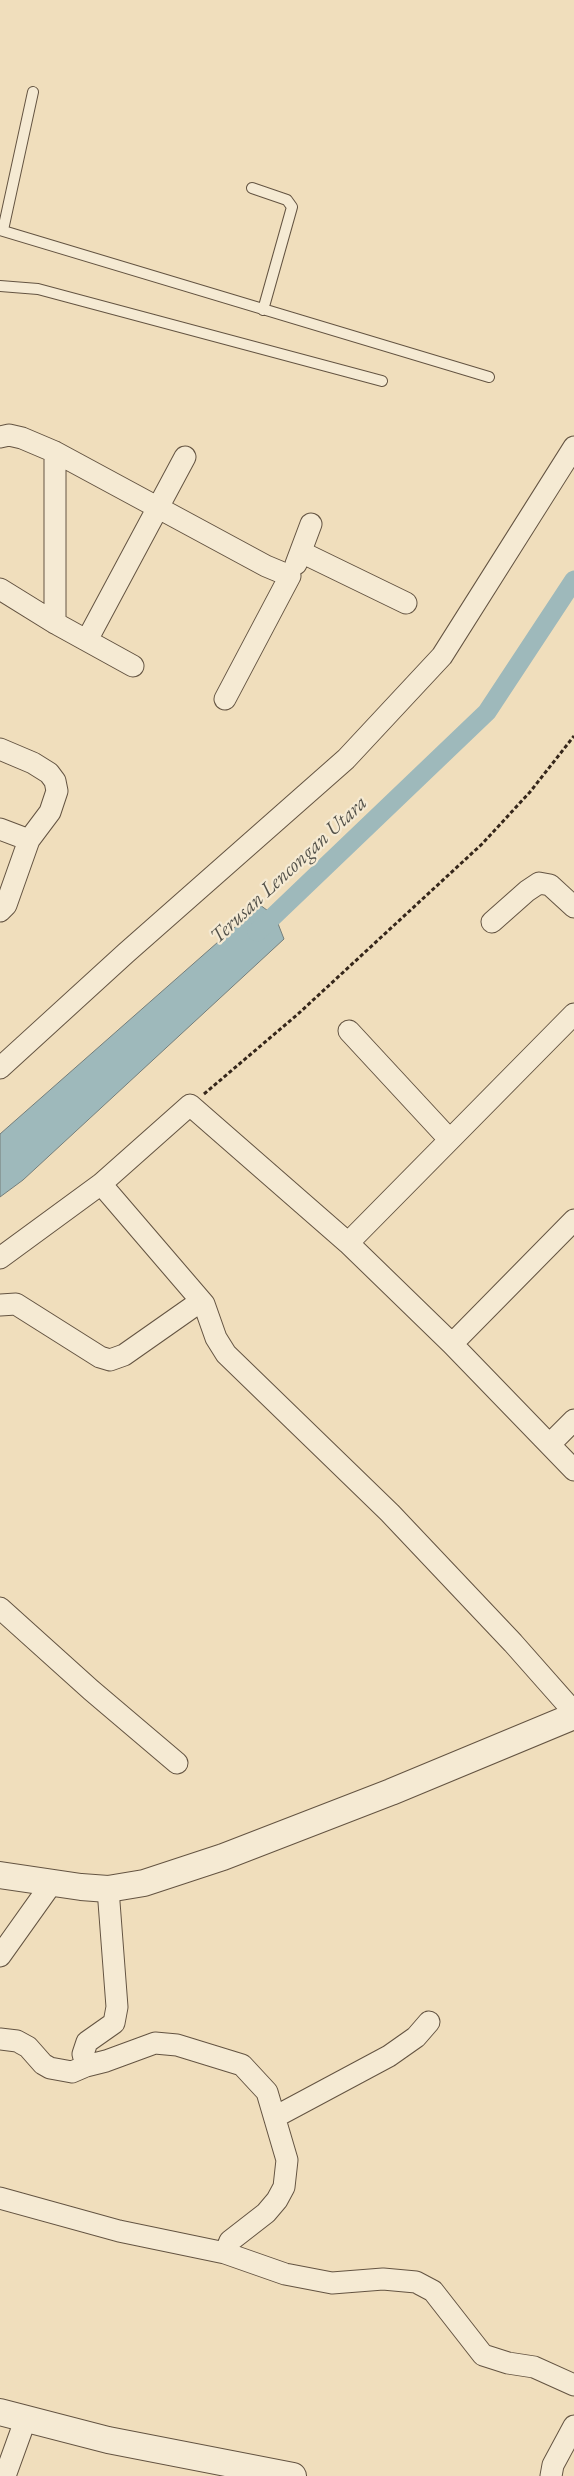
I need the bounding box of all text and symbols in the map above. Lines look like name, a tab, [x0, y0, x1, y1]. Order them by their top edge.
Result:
water label: Terusan Lencongan Utara	[205, 791, 373, 949]

